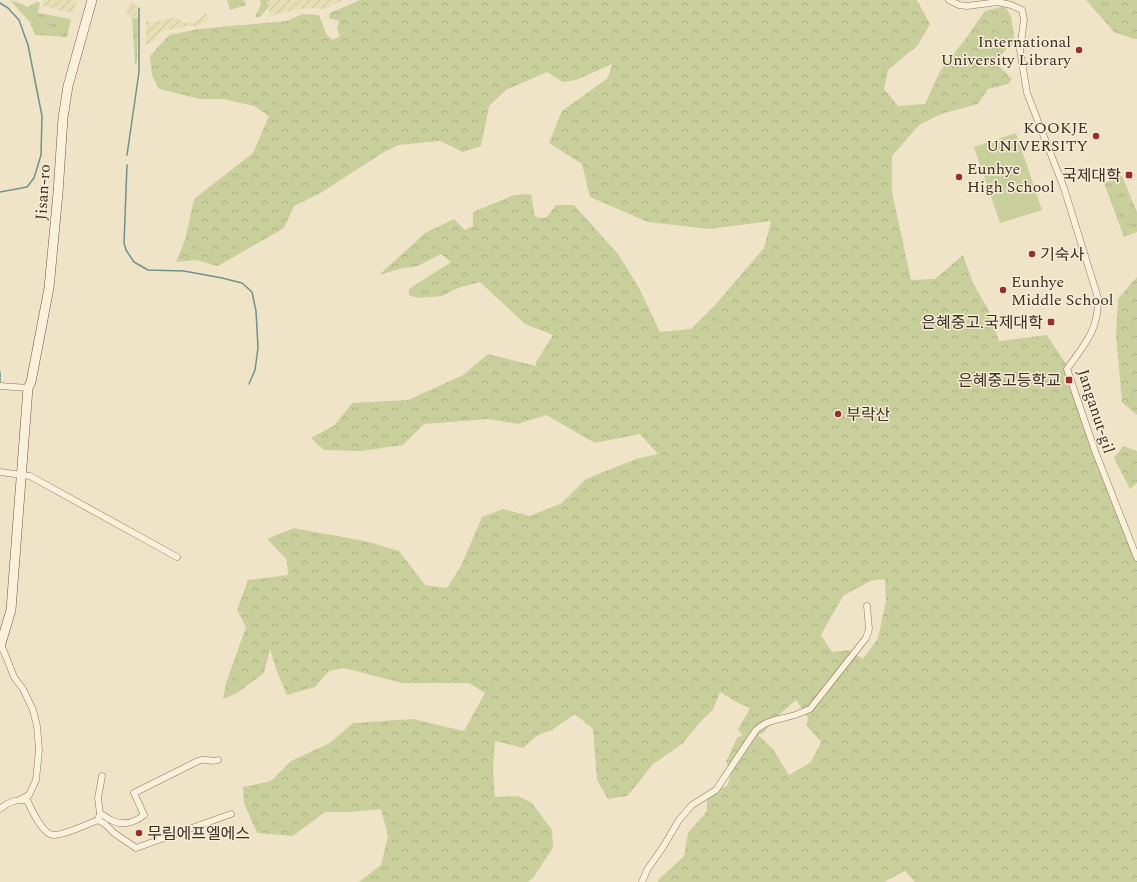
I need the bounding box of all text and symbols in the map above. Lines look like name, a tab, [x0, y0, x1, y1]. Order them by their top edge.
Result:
place label: International University Library	[941, 30, 1072, 72]
marker: International University Library	[1074, 45, 1084, 55]
place label: KOOKJE UNIVERSITY	[986, 116, 1088, 158]
marker: KOOKJE UNIVERSITY	[1091, 131, 1101, 141]
place label: Eunhye High School	[967, 157, 1055, 199]
street label: Jisan-ro	[29, 163, 57, 221]
place label: 국제대학	[1062, 164, 1121, 188]
marker: 국제대학	[1124, 170, 1134, 180]
marker: Eunhye High School	[954, 172, 964, 182]
place label: 기숙사	[1040, 243, 1084, 267]
marker: 기숙사	[1027, 249, 1037, 259]
place label: Eunhye Middle School	[1011, 270, 1114, 312]
marker: Eunhye Middle School	[998, 285, 1008, 295]
place label: 은혜중고.국제대학	[921, 311, 1043, 335]
marker: 은혜중고.국제대학	[1046, 317, 1056, 327]
street label: Janganut-gil	[1071, 366, 1121, 457]
place label: 은혜중고등학교	[958, 369, 1061, 393]
marker: 은혜중고등학교	[1064, 375, 1074, 385]
place label: 부락산	[846, 403, 890, 427]
marker: 부락산	[833, 409, 843, 419]
place label: 무림에프엘에스	[147, 822, 250, 846]
marker: 무림에프엘에스	[134, 828, 144, 838]

